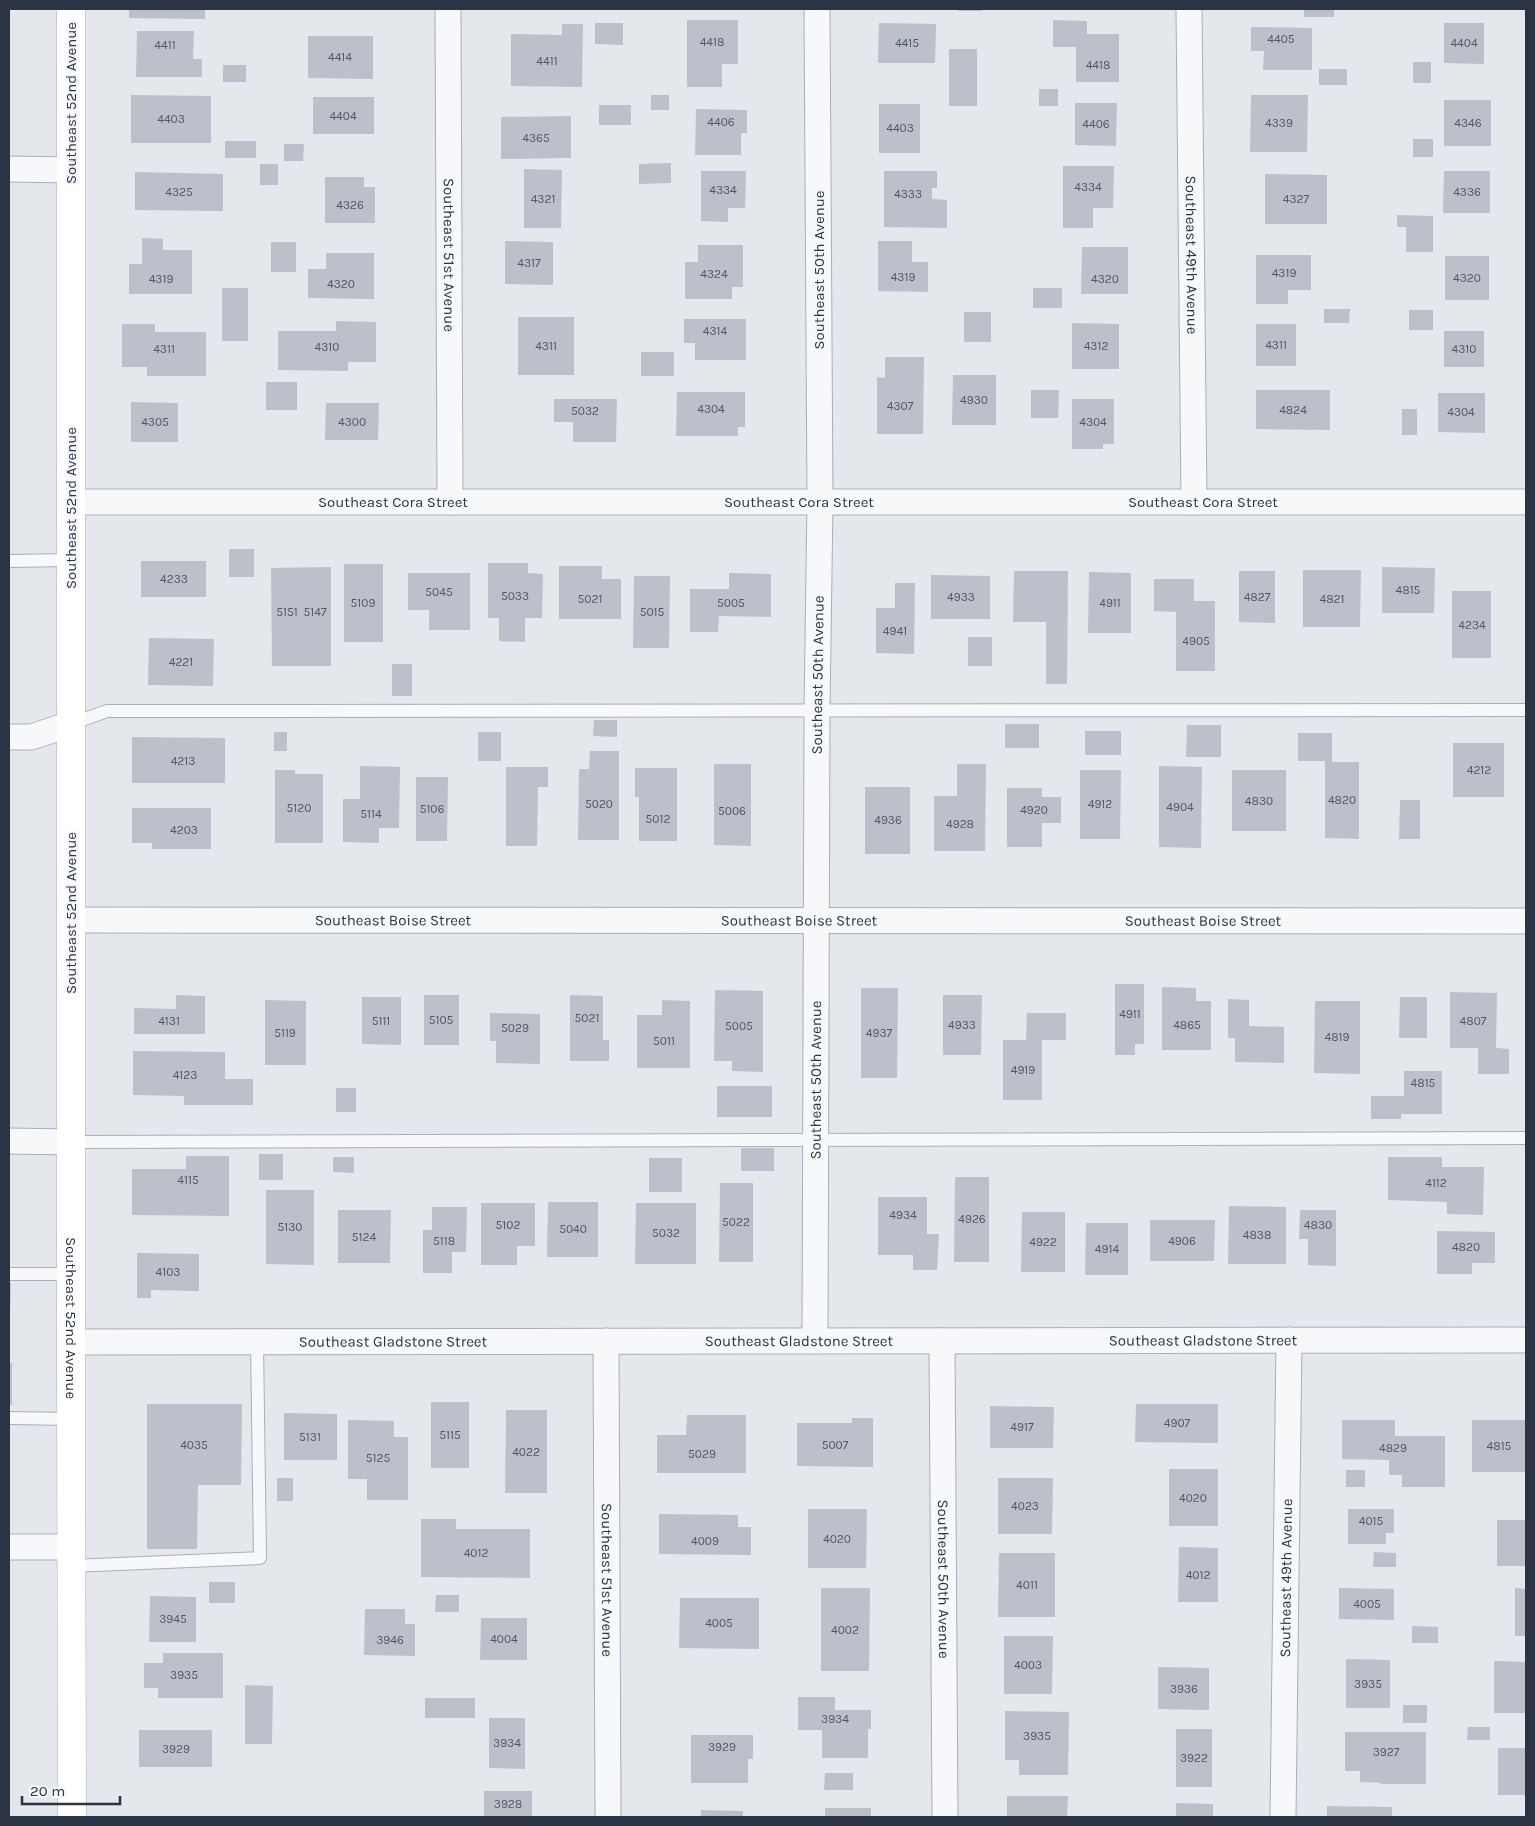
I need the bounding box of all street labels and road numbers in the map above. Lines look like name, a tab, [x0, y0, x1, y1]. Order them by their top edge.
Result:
street label: Southeast 52nd Avenue	[62, 22, 80, 184]
street label: Southeast 49th Avenue	[1182, 175, 1201, 335]
street label: Southeast 51st Avenue	[440, 178, 458, 332]
street label: Southeast 50th Avenue	[810, 190, 828, 350]
street label: Southeast 52nd Avenue	[62, 427, 80, 589]
street label: Southeast Cora Street	[318, 493, 468, 511]
street label: Southeast Cora Street	[724, 493, 874, 511]
street label: Southeast Cora Street	[1128, 493, 1278, 511]
street label: Southeast 50th Avenue	[808, 595, 828, 755]
street label: Southeast 52nd Avenue	[62, 832, 80, 994]
street label: Southeast Boise Street	[315, 911, 472, 929]
street label: Southeast Boise Street	[721, 911, 878, 930]
street label: Southeast Boise Street	[1125, 912, 1282, 930]
street label: Southeast 50th Avenue	[807, 1000, 825, 1160]
street label: Southeast 52nd Avenue	[62, 1237, 80, 1399]
street label: Southeast Gladstone Street	[1109, 1331, 1298, 1350]
street label: Southeast Gladstone Street	[299, 1332, 488, 1351]
street label: Southeast Gladstone Street	[705, 1332, 894, 1350]
street label: Southeast 49th Avenue	[1276, 1498, 1296, 1658]
street label: Southeast 50th Avenue	[934, 1499, 953, 1659]
street label: Southeast 51st Avenue	[598, 1503, 616, 1657]

